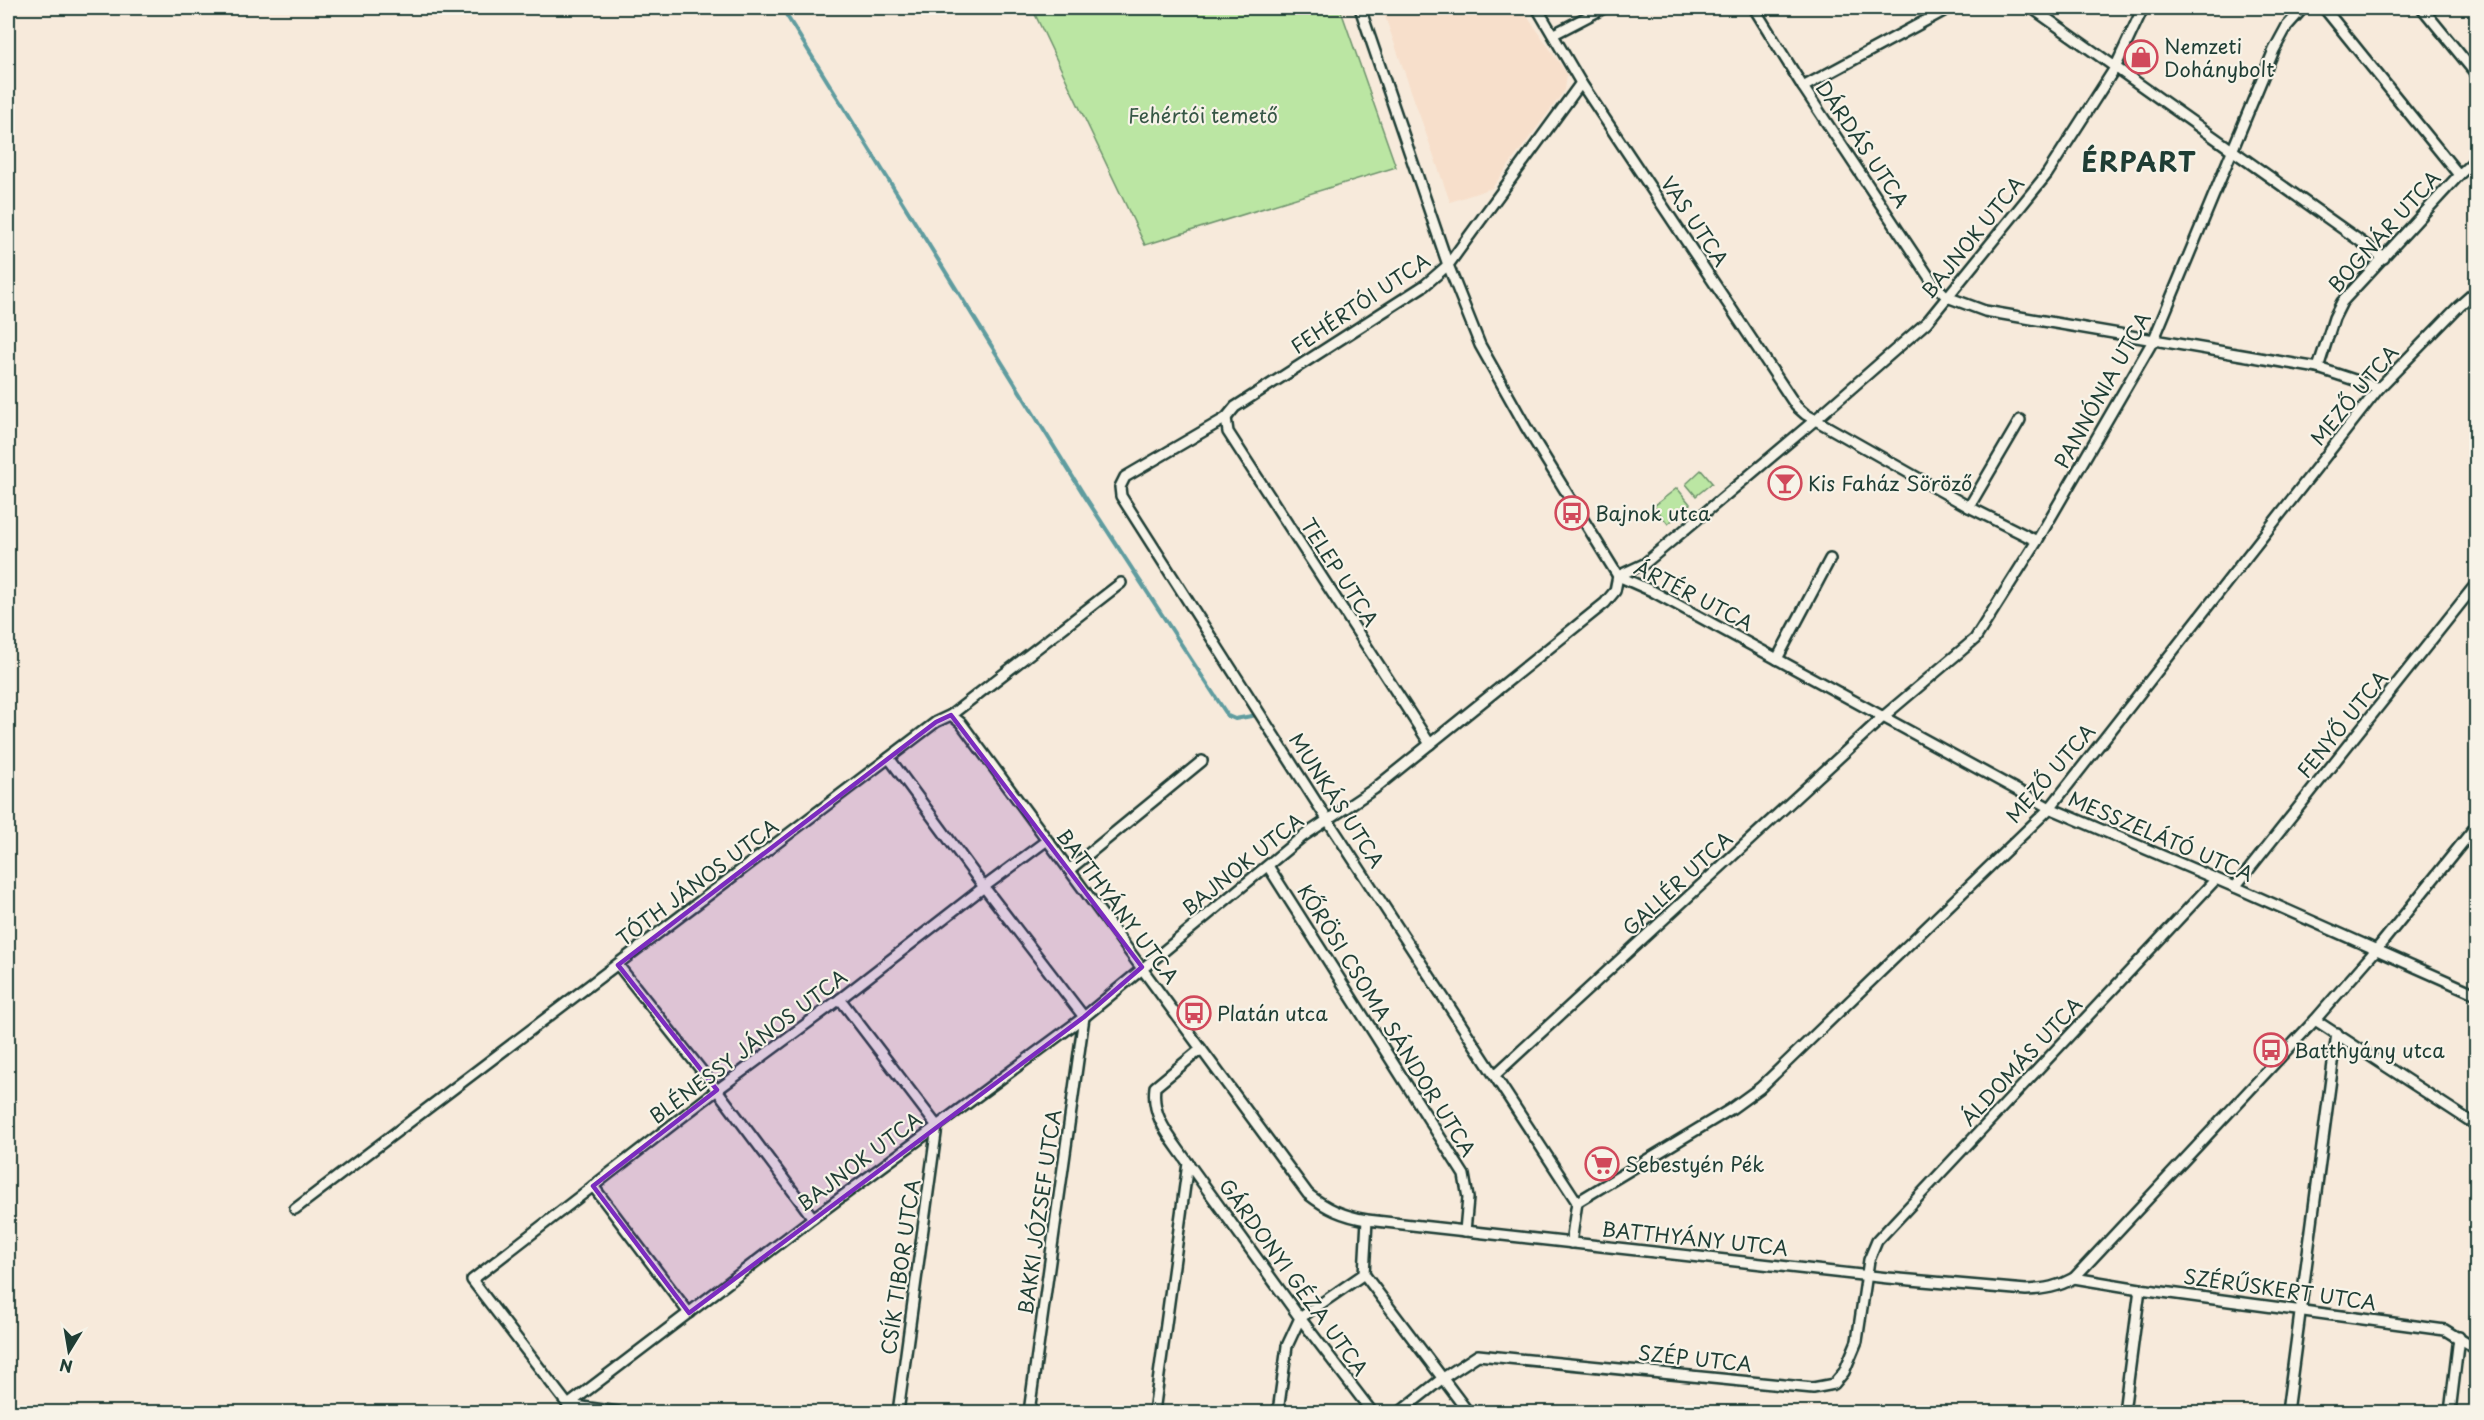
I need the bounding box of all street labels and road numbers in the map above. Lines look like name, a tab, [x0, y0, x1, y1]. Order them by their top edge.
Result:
street label: DÁRDÁS UTCA	[1809, 74, 1917, 214]
street label: BOGNÁR UTCA	[2321, 163, 2447, 299]
street label: BAJNOK UTCA	[1913, 169, 2031, 305]
street label: VAS UTCA	[1654, 170, 1736, 272]
street label: FEHÉRTÓI UTCA	[1284, 245, 1436, 361]
street label: PANNÓNIA UTCA	[2046, 306, 2158, 474]
street label: MEZŐ UTCA	[2303, 338, 2405, 452]
street label: TELEP UTCA	[1294, 512, 1386, 632]
street label: ÁRTÉR UTCA	[1629, 552, 1759, 638]
street label: FENYŐ UTCA	[2289, 664, 2395, 784]
street label: MEZŐ UTCA	[1998, 717, 2102, 829]
street label: MUNKÁS UTCA	[1282, 727, 1392, 873]
street label: MESSZELÁTÓ UTCA	[2064, 783, 2258, 889]
street label: BAJNOK UTCA	[1174, 805, 1310, 923]
street label: TÓTH JÁNOS UTCA	[610, 811, 784, 953]
street label: BATTHYÁNY UTCA	[1050, 822, 1186, 990]
street label: GALLÉR UTCA	[1615, 824, 1739, 942]
street label: KŐRÖSI CSOMA SÁNDOR UTCA	[1290, 878, 1484, 1162]
street label: BLÉNESSY JÁNOS UTCA	[643, 962, 853, 1130]
street label: ÁLDOMÁS UTCA	[1953, 990, 2089, 1132]
street label: BAJNOK UTCA	[790, 1104, 928, 1218]
street label: BAKKI JÓZSEF UTCA	[1010, 1107, 1068, 1317]
street label: GÁRDONYI GÉZA UTCA	[1212, 1172, 1376, 1382]
street label: CSÍK TIBOR UTCA	[873, 1177, 927, 1357]
street label: BATTHYÁNY UTCA	[1600, 1213, 1790, 1263]
street label: SZÉRŰSKERT UTCA	[2182, 1261, 2378, 1317]
street label: SZÉP UTCA	[1637, 1337, 1753, 1379]

